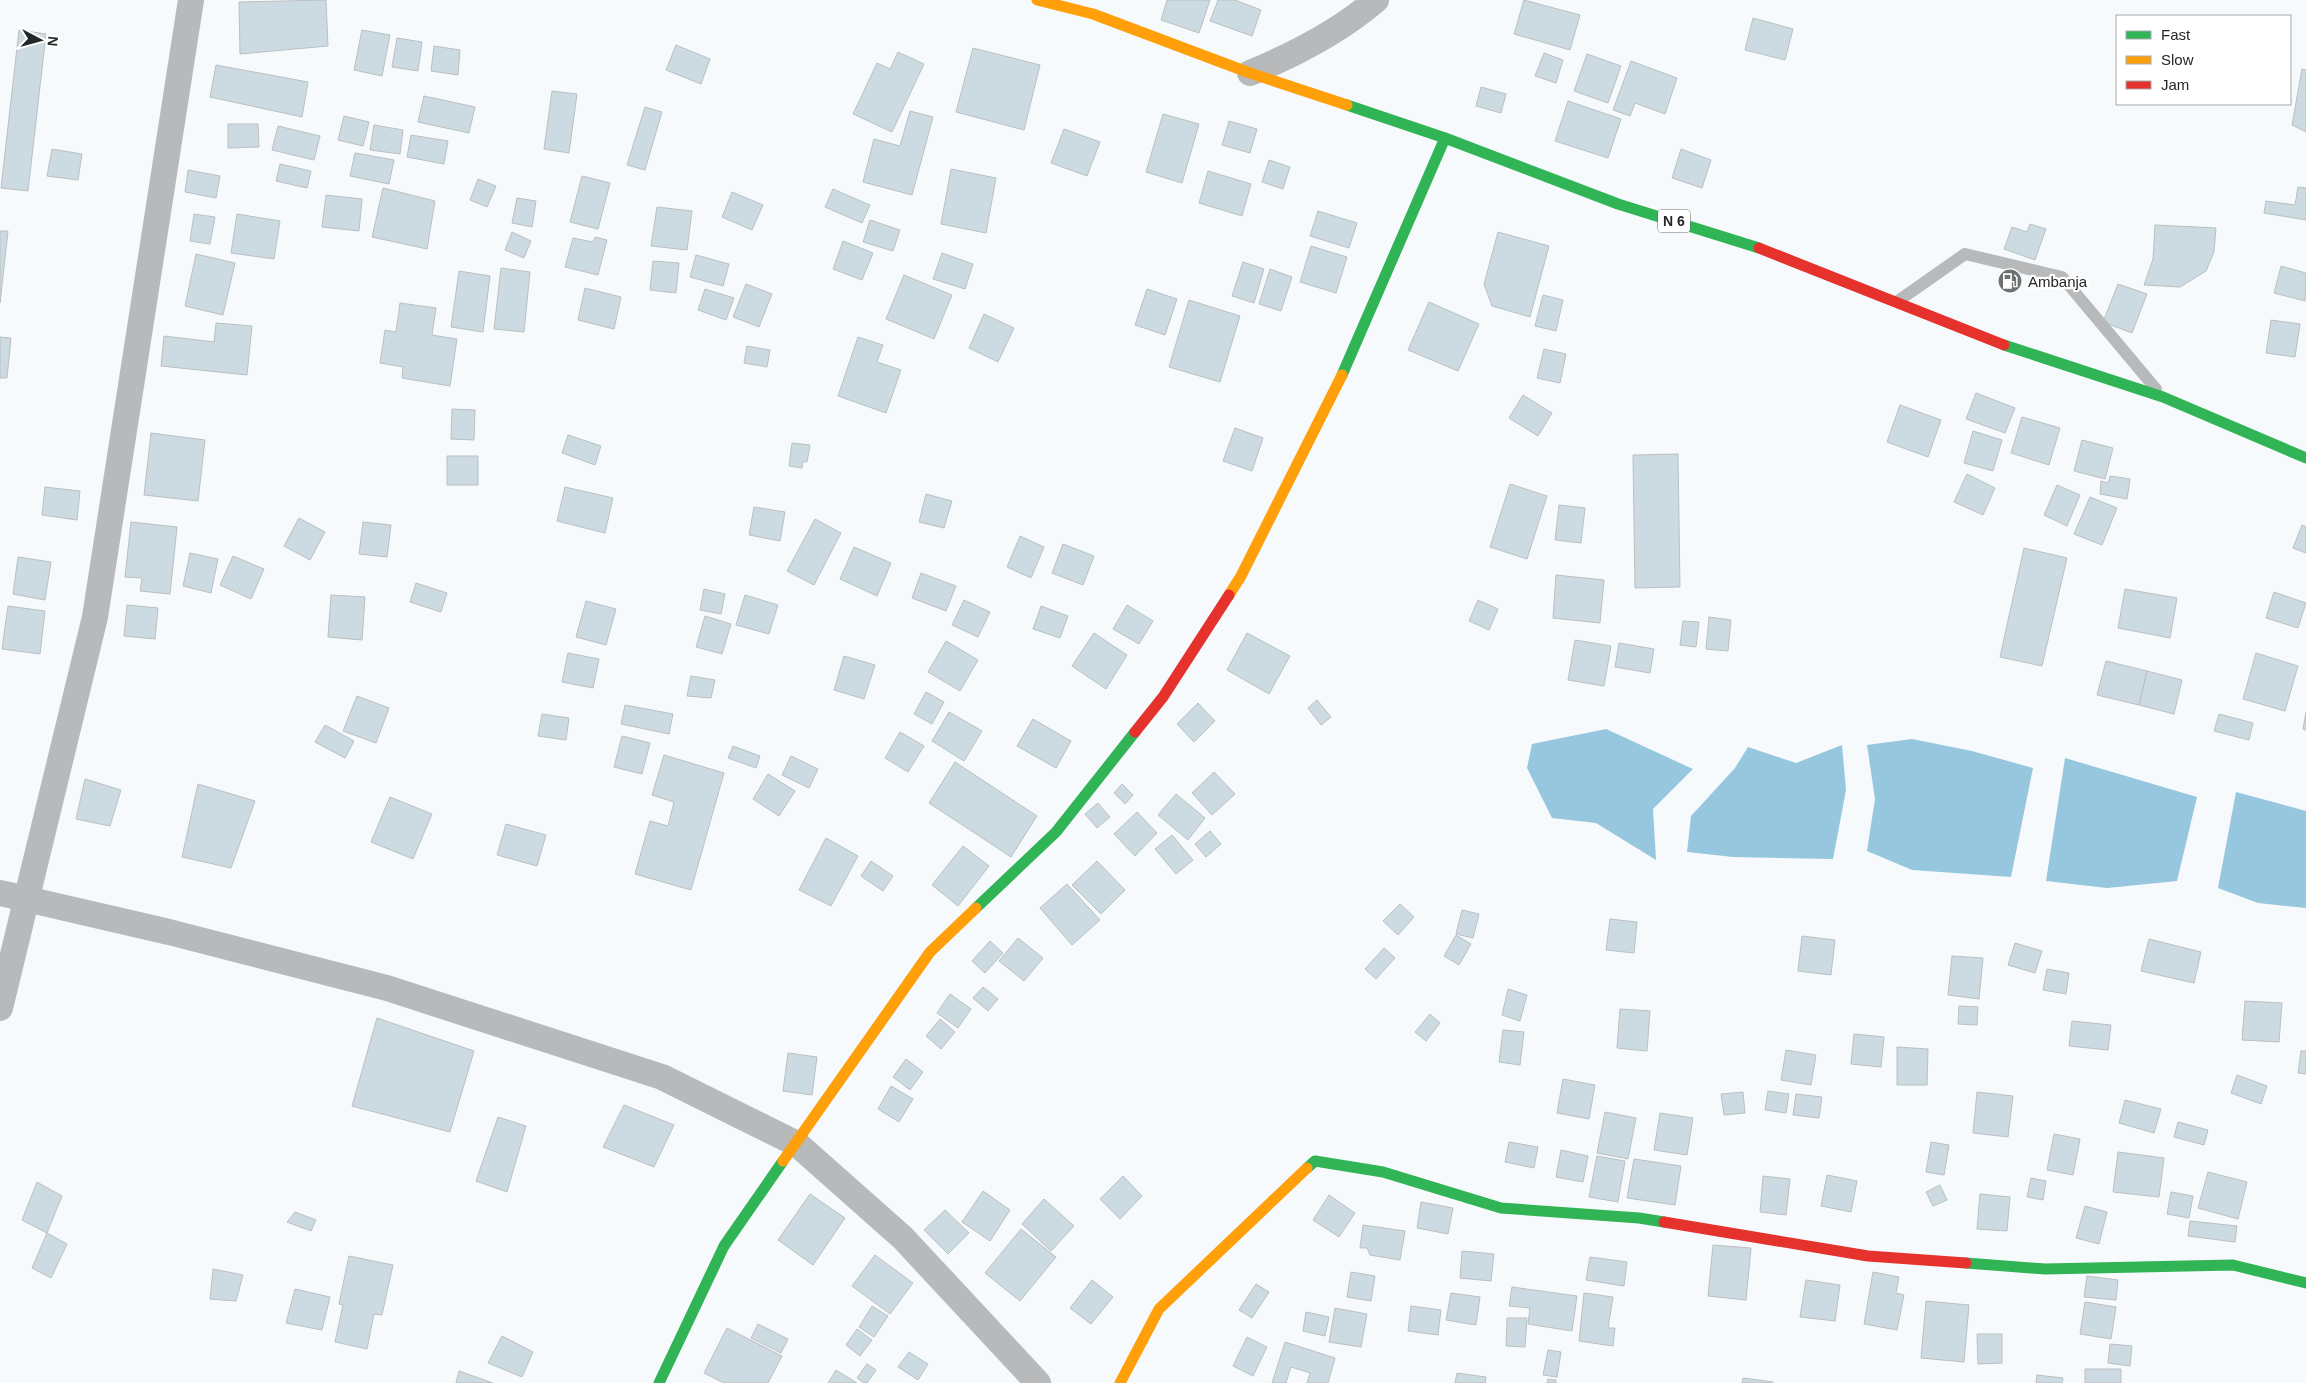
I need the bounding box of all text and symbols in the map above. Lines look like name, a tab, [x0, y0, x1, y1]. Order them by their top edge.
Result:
north arrow	[15, 15, 65, 65]
legend	[2116, 15, 2291, 105]
text: Fast	[2161, 26, 2191, 43]
text: N	[44, 35, 61, 47]
text: Slow	[2161, 51, 2194, 68]
text: Jam	[2161, 76, 2189, 93]
road number: N 6	[1658, 210, 1690, 232]
fuel station icon: Ambanja	[1997, 268, 2023, 294]
place label: Ambanja	[2028, 273, 2088, 290]

